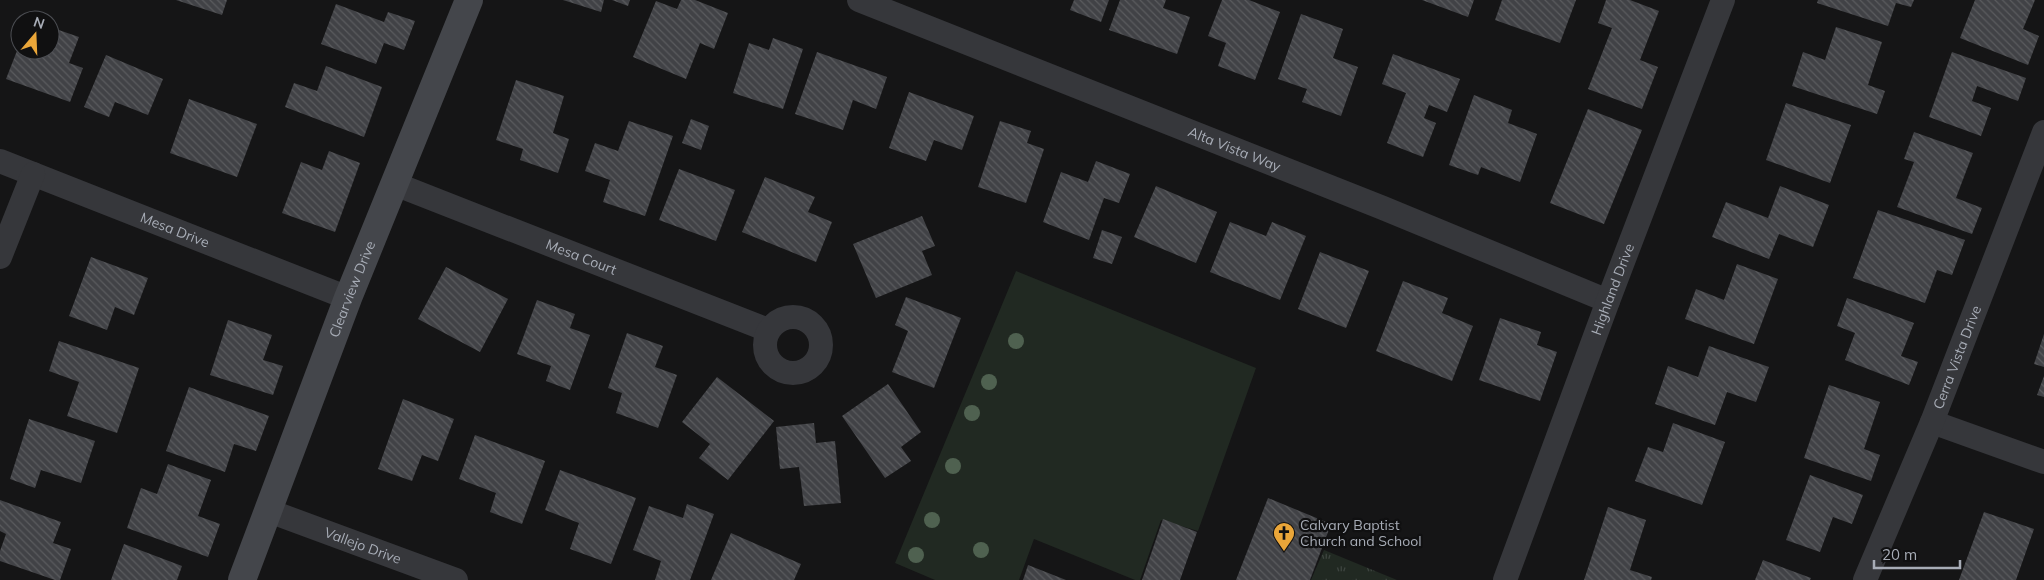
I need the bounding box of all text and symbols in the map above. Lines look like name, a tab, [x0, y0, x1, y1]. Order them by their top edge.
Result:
north arrow	[10, 10, 60, 60]
text: N	[31, 12, 47, 33]
street label: Alta Vista Way	[1186, 123, 1284, 176]
street label: Mesa Drive	[138, 208, 212, 252]
street label: Mesa Court	[543, 235, 619, 279]
street label: Clearview Drive	[325, 238, 379, 340]
street label: Highland Drive	[1587, 241, 1638, 338]
street label: Cerra Vista Drive	[1929, 303, 1985, 412]
place label: Calvary Baptist Church and School	[1300, 516, 1421, 550]
church icon: Calvary Baptist Church and School	[1272, 521, 1296, 552]
street label: Vallejo Drive	[322, 523, 404, 568]
scale bar	[1874, 538, 1960, 570]
text: 20 m	[1882, 545, 1917, 564]

